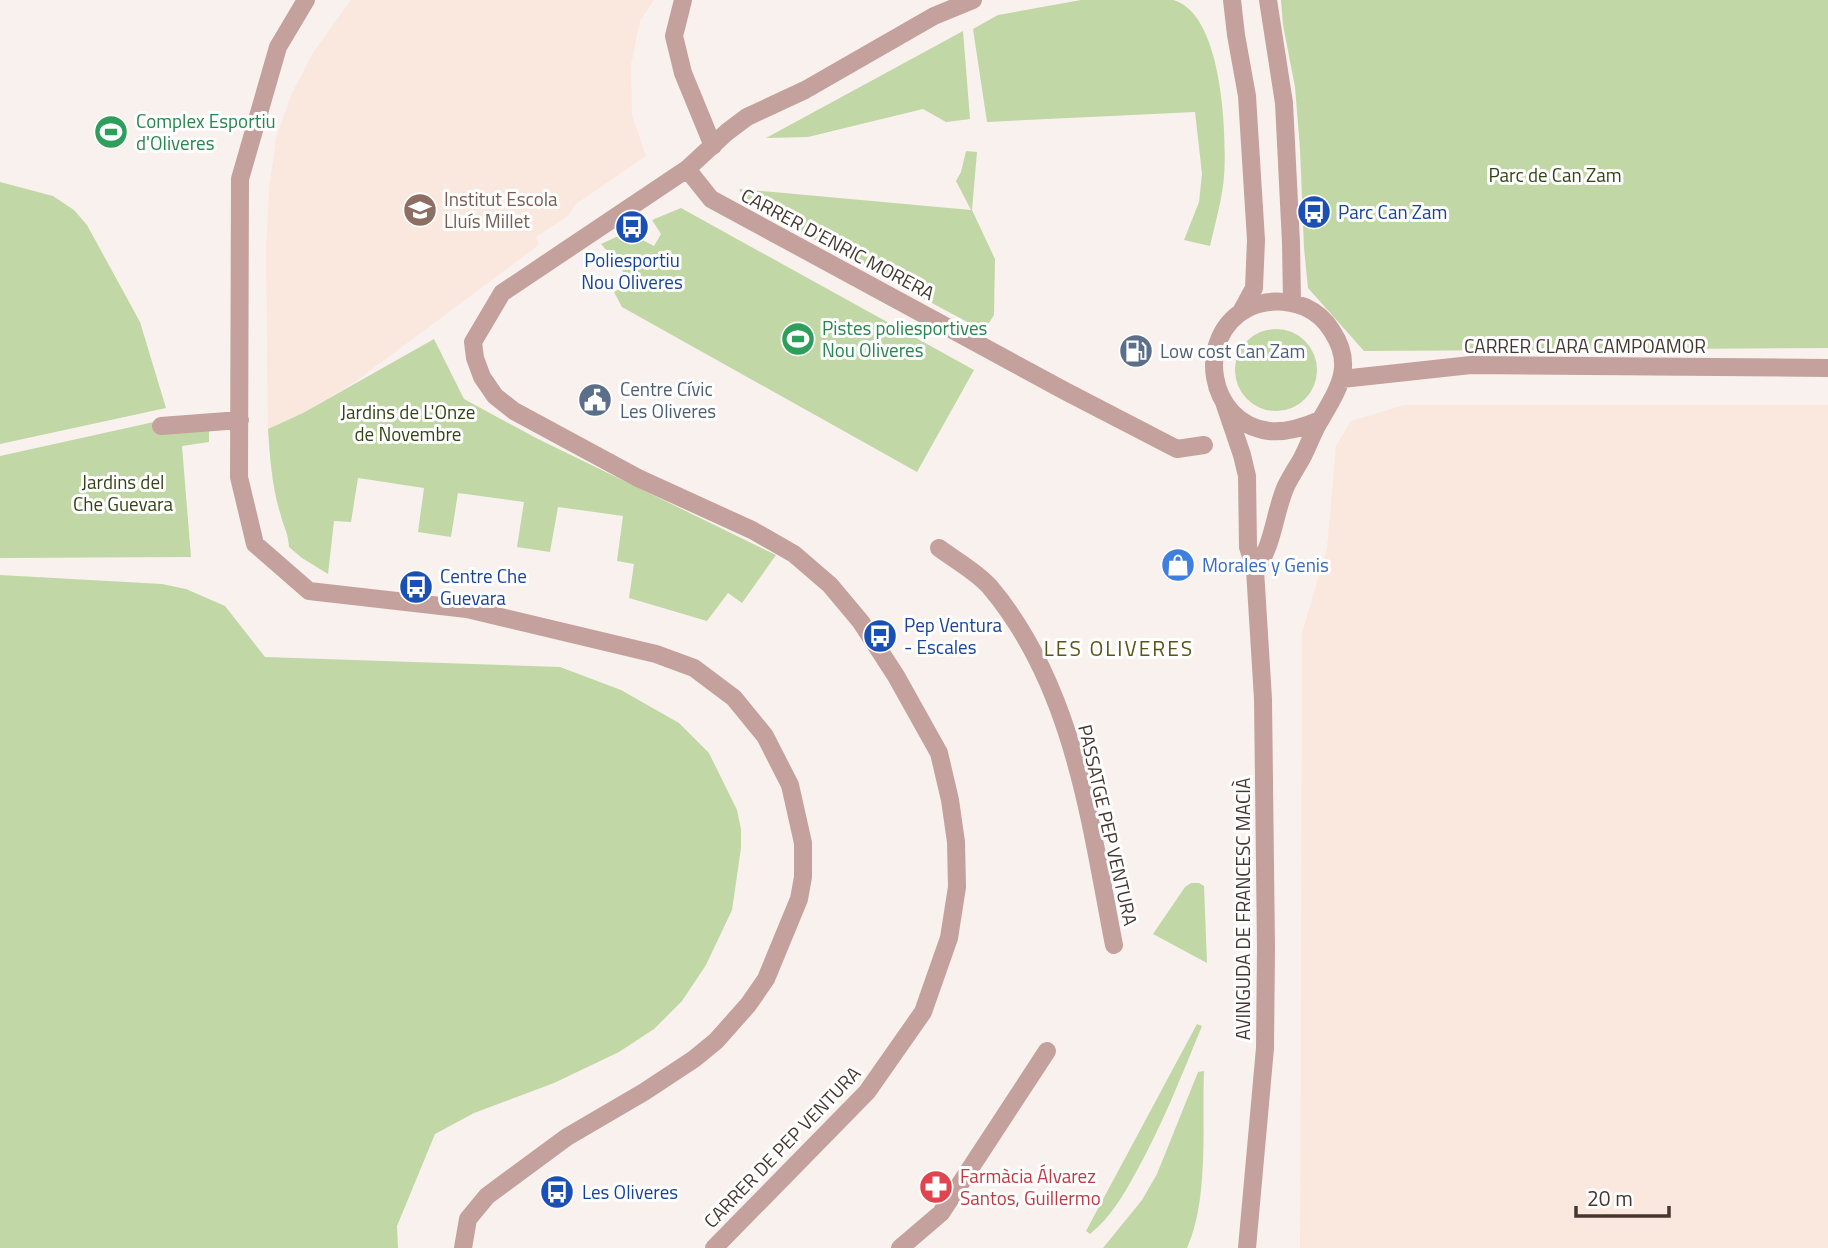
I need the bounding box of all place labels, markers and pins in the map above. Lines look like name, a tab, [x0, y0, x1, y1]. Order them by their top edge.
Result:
place label: Complex Esportiu d'Oliveres	[136, 106, 276, 157]
sports icon: Complex Esportiu d'Oliveres	[92, 113, 130, 151]
place label: Institut Escola Lluís Millet	[444, 184, 558, 235]
school or university icon: Institut Escola Lluís Millet	[401, 191, 439, 229]
bus stop icon: Parc Can Zam	[1295, 193, 1333, 231]
place label: Parc Can Zam	[1338, 197, 1447, 226]
bus stop icon: Poliesportiu Nou Oliveres	[613, 208, 651, 246]
place label: Poliesportiu Nou Oliveres	[581, 245, 683, 296]
place label: Pistes poliesportives Nou Oliveres	[822, 313, 988, 364]
sports icon: Pistes poliesportives Nou Oliveres	[779, 320, 817, 358]
fuel station icon: Low cost Can Zam	[1117, 332, 1155, 370]
place label: Low cost Can Zam	[1160, 336, 1305, 365]
place label: Centre Cívic Les Oliveres	[620, 374, 716, 425]
public building icon: Centre Cívic Les Oliveres	[576, 381, 614, 419]
shop icon: Morales y Genis	[1159, 546, 1197, 584]
place label: Morales y Genis	[1202, 550, 1329, 579]
place label: Centre Che Guevara	[440, 561, 527, 612]
bus stop icon: Centre Che Guevara	[397, 568, 435, 606]
place label: Pep Ventura - Escales	[904, 610, 1003, 661]
bus stop icon: Pep Ventura - Escales	[861, 617, 899, 655]
place label: Farmàcia Álvarez Santos, Guillermo	[960, 1161, 1101, 1212]
pharmacy icon: Farmàcia Álvarez Santos, Guillermo	[917, 1168, 955, 1206]
bus stop icon: Les Oliveres	[538, 1173, 576, 1211]
place label: Les Oliveres	[582, 1177, 678, 1206]

